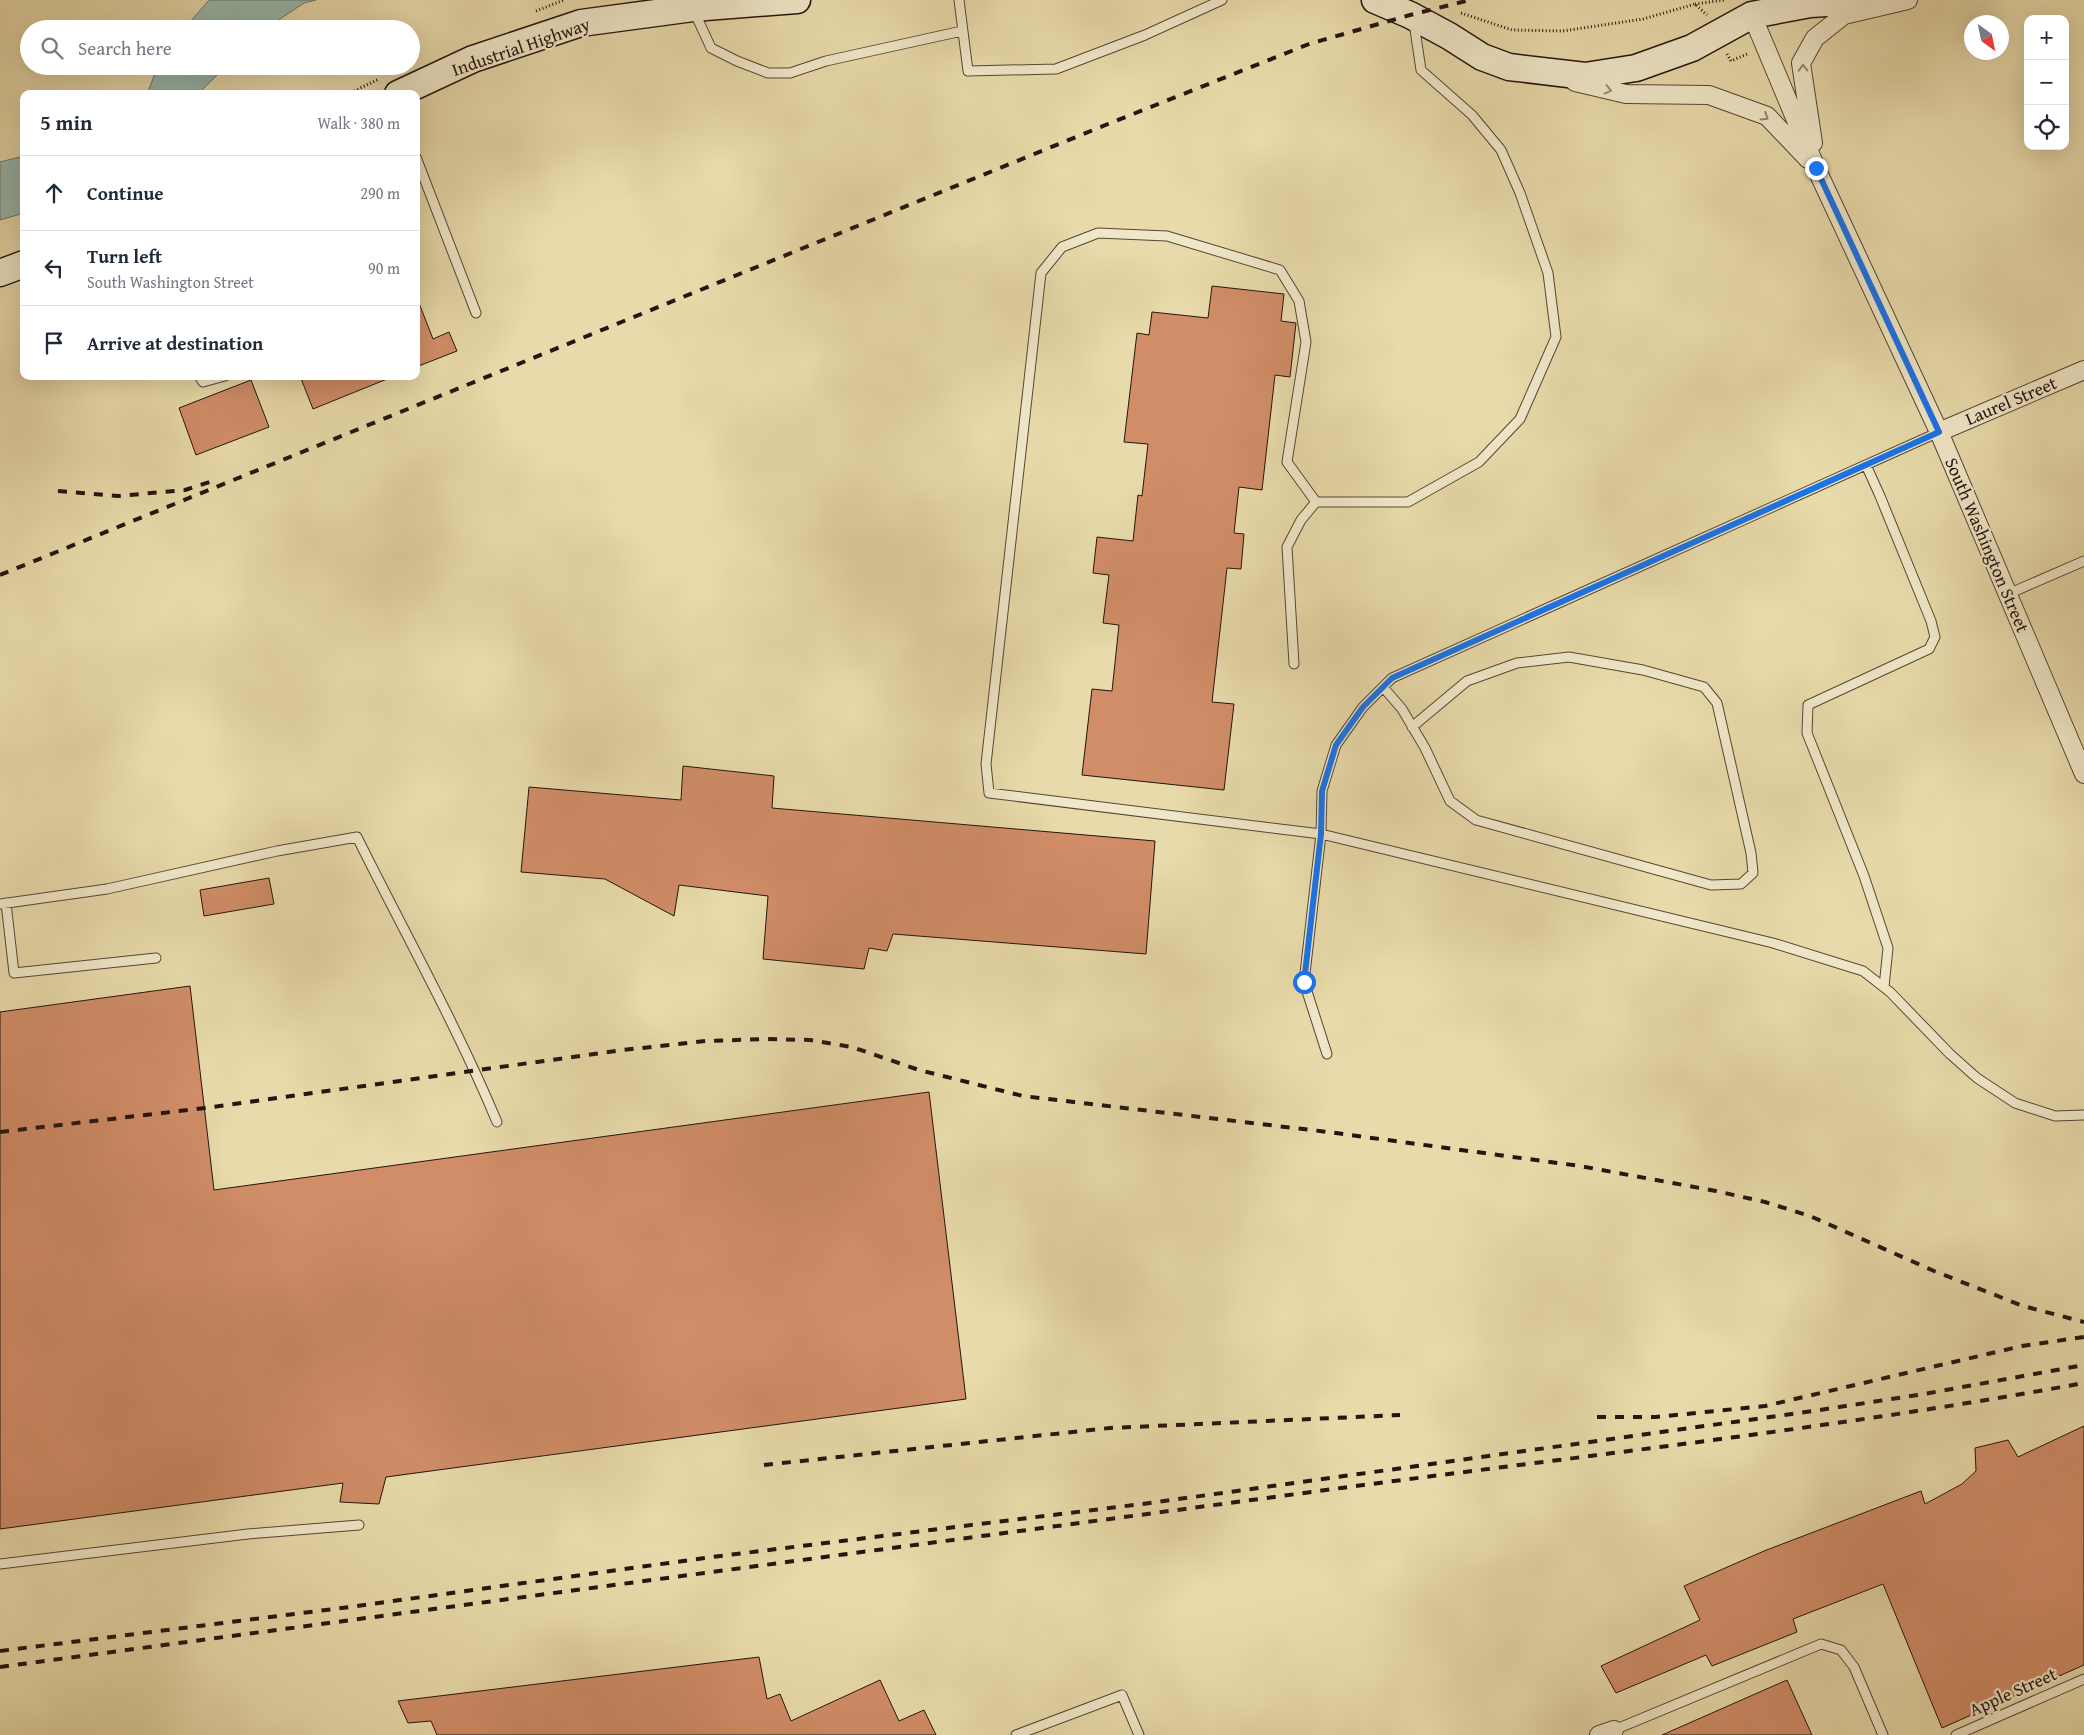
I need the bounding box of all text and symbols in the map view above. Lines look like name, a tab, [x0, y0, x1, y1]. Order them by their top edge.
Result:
street label: Industrial Highway	[448, 10, 594, 83]
north arrow	[1964, 15, 2009, 60]
map controls	[2024, 15, 2069, 150]
button: +	[2024, 15, 2069, 60]
search box	[20, 20, 420, 75]
icon: search	[38, 34, 66, 62]
text: Search here	[78, 34, 172, 62]
button: −	[2024, 60, 2069, 105]
one-way arrow	[1798, 64, 1808, 72]
one-way arrow	[1603, 84, 1612, 95]
button: locate	[2024, 105, 2069, 150]
text: 5 min	[40, 107, 92, 138]
one-way arrow	[1760, 110, 1769, 120]
text: Walk · 380 m	[317, 111, 400, 135]
route end	[1805, 157, 1828, 180]
icon: ahead	[40, 179, 68, 207]
text: Continue	[87, 179, 164, 207]
text: 290 m	[360, 181, 400, 205]
text: Turn left	[87, 242, 162, 270]
icon: left	[40, 254, 68, 282]
text: 90 m	[368, 256, 400, 280]
text: South Washington Street	[87, 270, 254, 294]
icon: arrive	[40, 329, 68, 357]
text: Arrive at destination	[87, 329, 263, 357]
street label: Laurel Street	[1961, 369, 2061, 432]
street label: South Washington Street	[1938, 453, 2037, 637]
route start	[1293, 971, 1316, 994]
street label: Apple Street	[1965, 1660, 2062, 1723]

